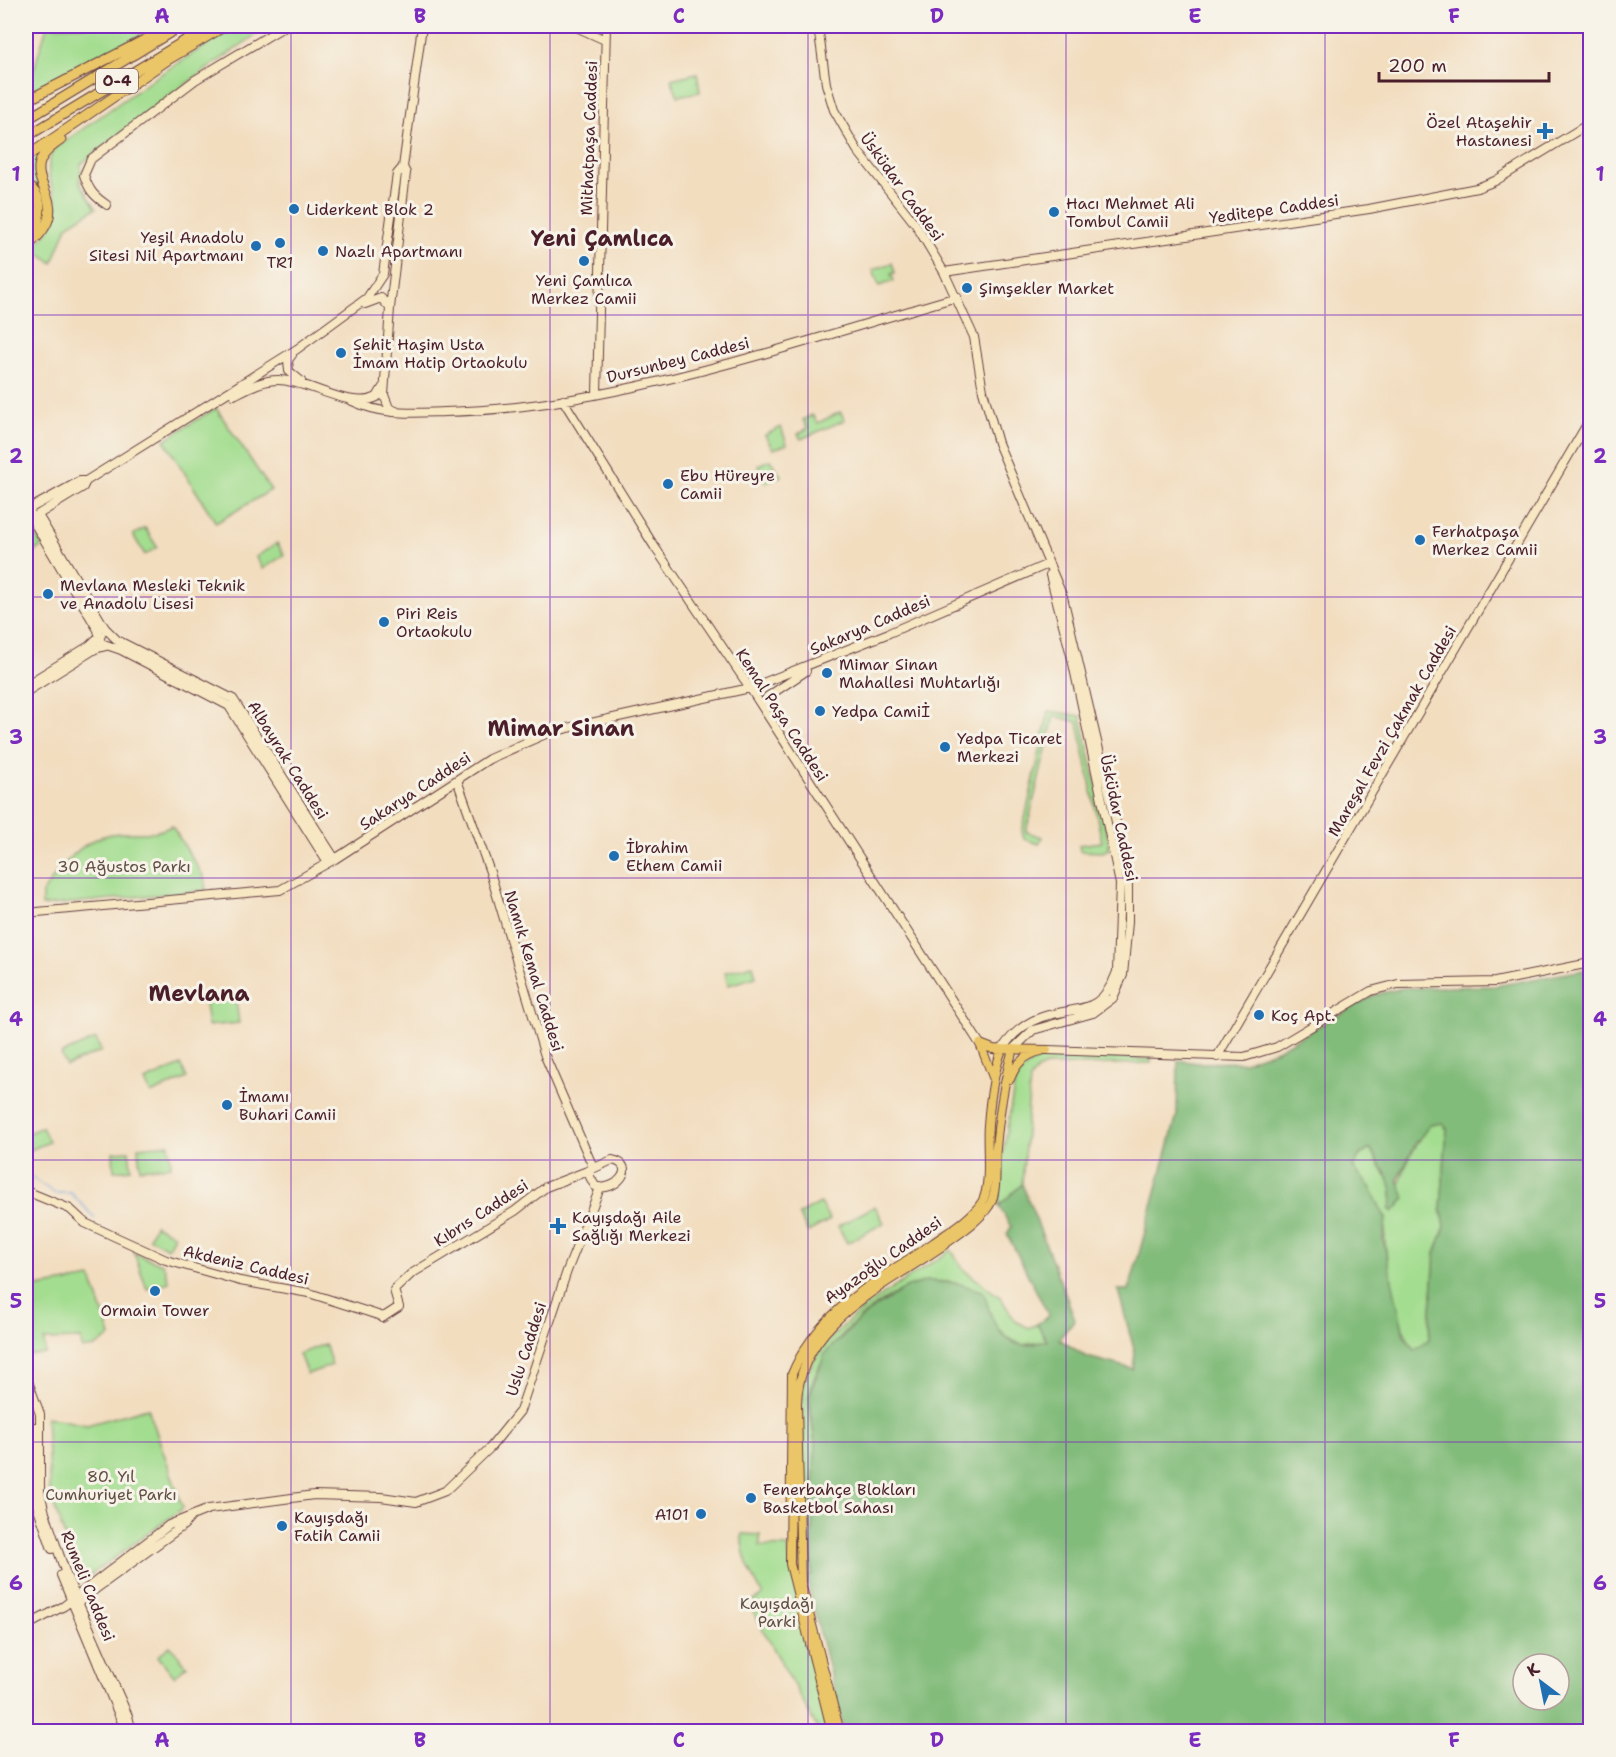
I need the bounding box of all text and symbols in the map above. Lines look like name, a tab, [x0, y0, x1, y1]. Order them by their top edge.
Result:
text: A	[154, 3, 170, 29]
text: B	[414, 3, 426, 29]
text: C	[673, 3, 685, 29]
text: D	[930, 3, 944, 29]
text: E	[1188, 3, 1202, 29]
text: F	[1448, 3, 1460, 29]
scale bar	[1379, 45, 1548, 83]
text: 200 m	[1388, 54, 1447, 78]
street label: Mithatpaşa Caddesi	[576, 60, 602, 216]
road number: O-4	[96, 69, 138, 93]
place label: Özel Ataşehir Hastanesi	[1426, 112, 1532, 151]
marker: Özel Ataşehir Hastanesi	[1536, 122, 1554, 140]
street label: Üsküdar Caddesi	[855, 129, 949, 245]
text: 1	[11, 161, 21, 187]
text: 1	[1595, 161, 1605, 187]
street label: Yeditepe Caddesi	[1208, 190, 1340, 228]
place label: Hacı Mehmet Ali Tombul Camii	[1066, 193, 1195, 232]
place label: Liderkent Blok 2	[306, 199, 434, 220]
marker: Liderkent Blok 2	[287, 202, 301, 216]
marker: Hacı Mehmet Ali Tombul Camii	[1047, 205, 1061, 219]
district label: Yeni Çamlıca	[531, 224, 673, 253]
place label: Yeşil Anadolu Sitesi Nil Apartmanı	[89, 227, 244, 266]
marker: TR1	[273, 236, 287, 250]
marker: Yeşil Anadolu Sitesi Nil Apartmanı	[249, 239, 263, 253]
place label: Nazlı Apartmanı	[335, 241, 463, 262]
marker: Nazlı Apartmanı	[316, 244, 330, 258]
place label: TR1	[267, 252, 293, 273]
marker: Yeni Çamlıca Merkez Camii	[577, 254, 591, 268]
place label: Yeni Çamlıca Merkez Camii	[531, 270, 637, 309]
place label: Şimşekler Market	[979, 278, 1114, 299]
marker: Şimşekler Market	[960, 281, 974, 295]
street label: Dursunbey Caddesi	[604, 332, 752, 388]
place label: Şehit Haşim Usta İmam Hatip Ortaokulu	[353, 334, 528, 373]
marker: Şehit Haşim Usta İmam Hatip Ortaokulu	[334, 346, 348, 360]
text: 2	[9, 443, 23, 469]
text: 2	[1593, 443, 1607, 469]
place label: Ebu Hüreyre Camii	[680, 465, 775, 504]
marker: Ebu Hüreyre Camii	[661, 477, 675, 491]
place label: Ferhatpaşa Merkez Camii	[1432, 521, 1538, 560]
marker: Ferhatpaşa Merkez Camii	[1413, 533, 1427, 547]
place label: Mevlana Mesleki Teknik ve Anadolu Lisesi	[60, 575, 246, 614]
marker: Mevlana Mesleki Teknik ve Anadolu Lisesi	[41, 587, 55, 601]
street label: Sakarya Caddesi	[806, 590, 934, 660]
place label: Piri Reis Ortaokulu	[396, 603, 472, 642]
marker: Piri Reis Ortaokulu	[377, 615, 391, 629]
street label: Mareşal Fevzi Çakmak Caddesi	[1323, 622, 1461, 840]
street label: Kemal Paşa Caddesi	[731, 645, 833, 785]
place label: Mimar Sinan Mahallesi Muhtarlığı	[839, 654, 1000, 693]
marker: Mimar Sinan Mahallesi Muhtarlığı	[820, 666, 834, 680]
street label: Albayrak Caddesi	[243, 697, 333, 823]
place label: Yedpa Camiİ	[832, 701, 930, 722]
marker: Yedpa Camiİ	[813, 704, 827, 718]
district label: Mimar Sinan	[488, 714, 635, 743]
text: 3	[9, 724, 23, 750]
text: 3	[1593, 724, 1607, 750]
place label: Yedpa Ticaret Merkezi	[957, 728, 1062, 767]
marker: Yedpa Ticaret Merkezi	[938, 740, 952, 754]
street label: Sakarya Caddesi	[355, 747, 475, 835]
street label: Üsküdar Caddesi	[1095, 753, 1143, 883]
place label: İbrahim Ethem Camii	[626, 837, 723, 876]
marker: İbrahim Ethem Camii	[607, 849, 621, 863]
park label: 30 Ağustos Parkı	[57, 856, 191, 877]
street label: Namık Kemal Caddesi	[499, 888, 569, 1054]
district label: Mevlana	[149, 979, 249, 1008]
place label: Koç Apt.	[1271, 1005, 1335, 1026]
text: 4	[9, 1006, 23, 1032]
text: 4	[1593, 1006, 1607, 1032]
marker: Koç Apt.	[1252, 1008, 1266, 1022]
place label: İmamı Buhari Camii	[239, 1086, 336, 1125]
marker: İmamı Buhari Camii	[220, 1098, 234, 1112]
street label: Kıbrıs Caddesi	[430, 1175, 532, 1251]
place label: Kayışdağı Aile Sağlığı Merkezi	[572, 1207, 691, 1246]
street label: Ayazoğlu Caddesi	[820, 1212, 946, 1308]
marker: Kayışdağı Aile Sağlığı Merkezi	[549, 1217, 567, 1235]
street label: Akdeniz Caddesi	[181, 1240, 311, 1290]
marker: Ormain Tower	[148, 1284, 162, 1298]
text: 5	[10, 1288, 22, 1314]
text: 5	[1594, 1288, 1606, 1314]
street label: Uslu Caddesi	[501, 1299, 551, 1399]
place label: Ormain Tower	[100, 1300, 210, 1321]
park label: 80. Yıl Cumhuriyet Parkı	[45, 1466, 177, 1505]
place label: Fenerbahçe Blokları Basketbol Sahası	[763, 1479, 916, 1518]
marker: Fenerbahçe Blokları Basketbol Sahası	[744, 1491, 758, 1505]
place label: A101	[655, 1504, 689, 1525]
place label: Kayışdağı Fatih Camii	[294, 1507, 381, 1546]
marker: A101	[694, 1507, 708, 1521]
marker: Kayışdağı Fatih Camii	[275, 1519, 289, 1533]
street label: Rumeli Caddesi	[56, 1528, 120, 1644]
text: 6	[9, 1570, 23, 1596]
text: 6	[1593, 1570, 1607, 1596]
park label: Kayışdağı Parki	[740, 1593, 814, 1632]
north arrow	[1511, 1652, 1571, 1712]
text: K	[1523, 1658, 1544, 1682]
text: A	[154, 1727, 170, 1753]
text: B	[414, 1727, 426, 1753]
text: C	[673, 1727, 685, 1753]
text: D	[930, 1727, 944, 1753]
text: E	[1188, 1727, 1202, 1753]
text: F	[1448, 1727, 1460, 1753]

